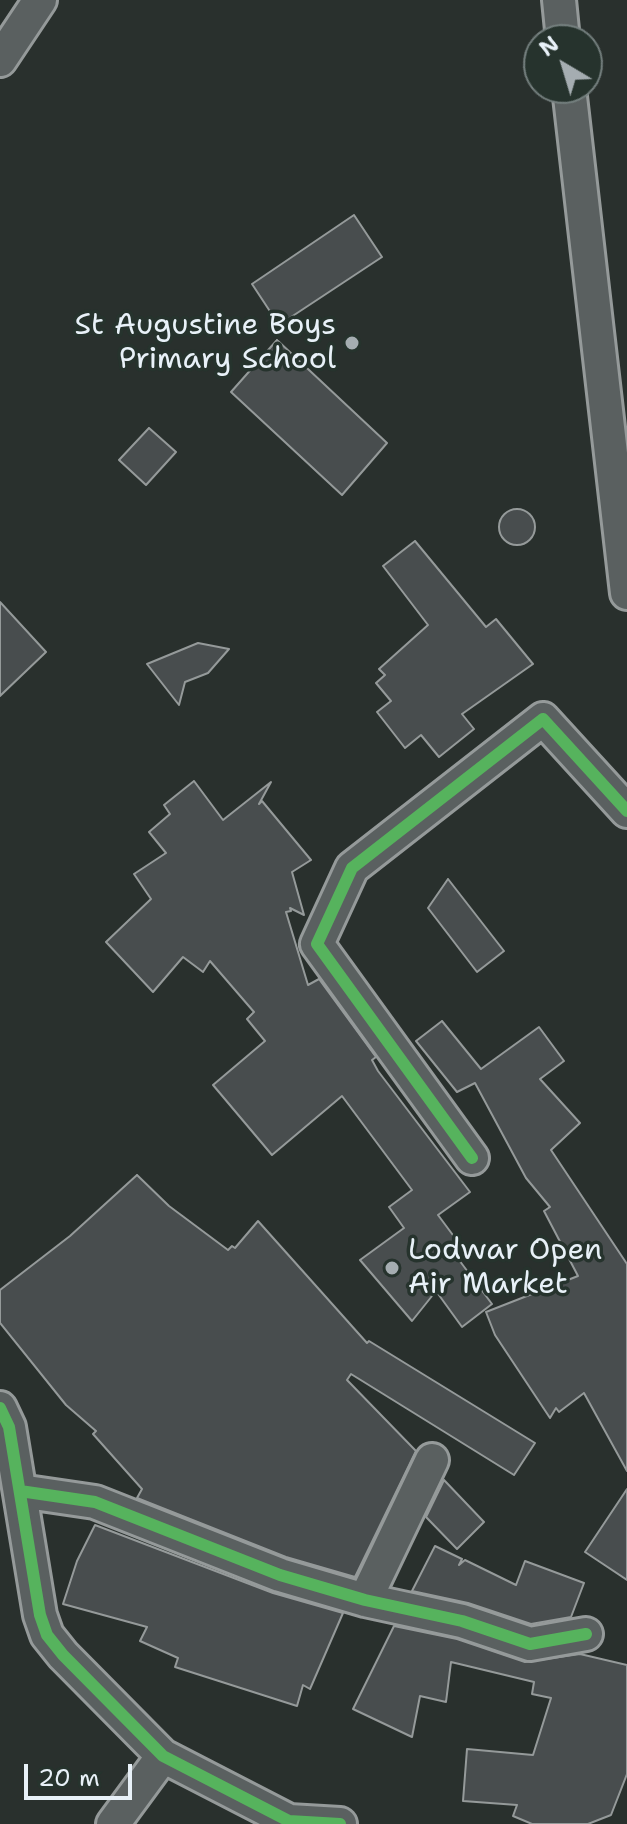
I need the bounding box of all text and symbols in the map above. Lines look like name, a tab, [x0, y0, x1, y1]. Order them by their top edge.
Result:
north arrow	[523, 24, 603, 104]
text: N	[533, 29, 565, 63]
place label: St Augustine Boys Primary School	[74, 308, 336, 378]
marker: St Augustine Boys Primary School	[343, 334, 361, 352]
place label: Lodwar Open Air Market	[408, 1233, 602, 1304]
marker: Lodwar Open Air Market	[383, 1259, 401, 1277]
scale bar	[28, 1748, 136, 1798]
text: 20 m	[38, 1762, 100, 1794]

